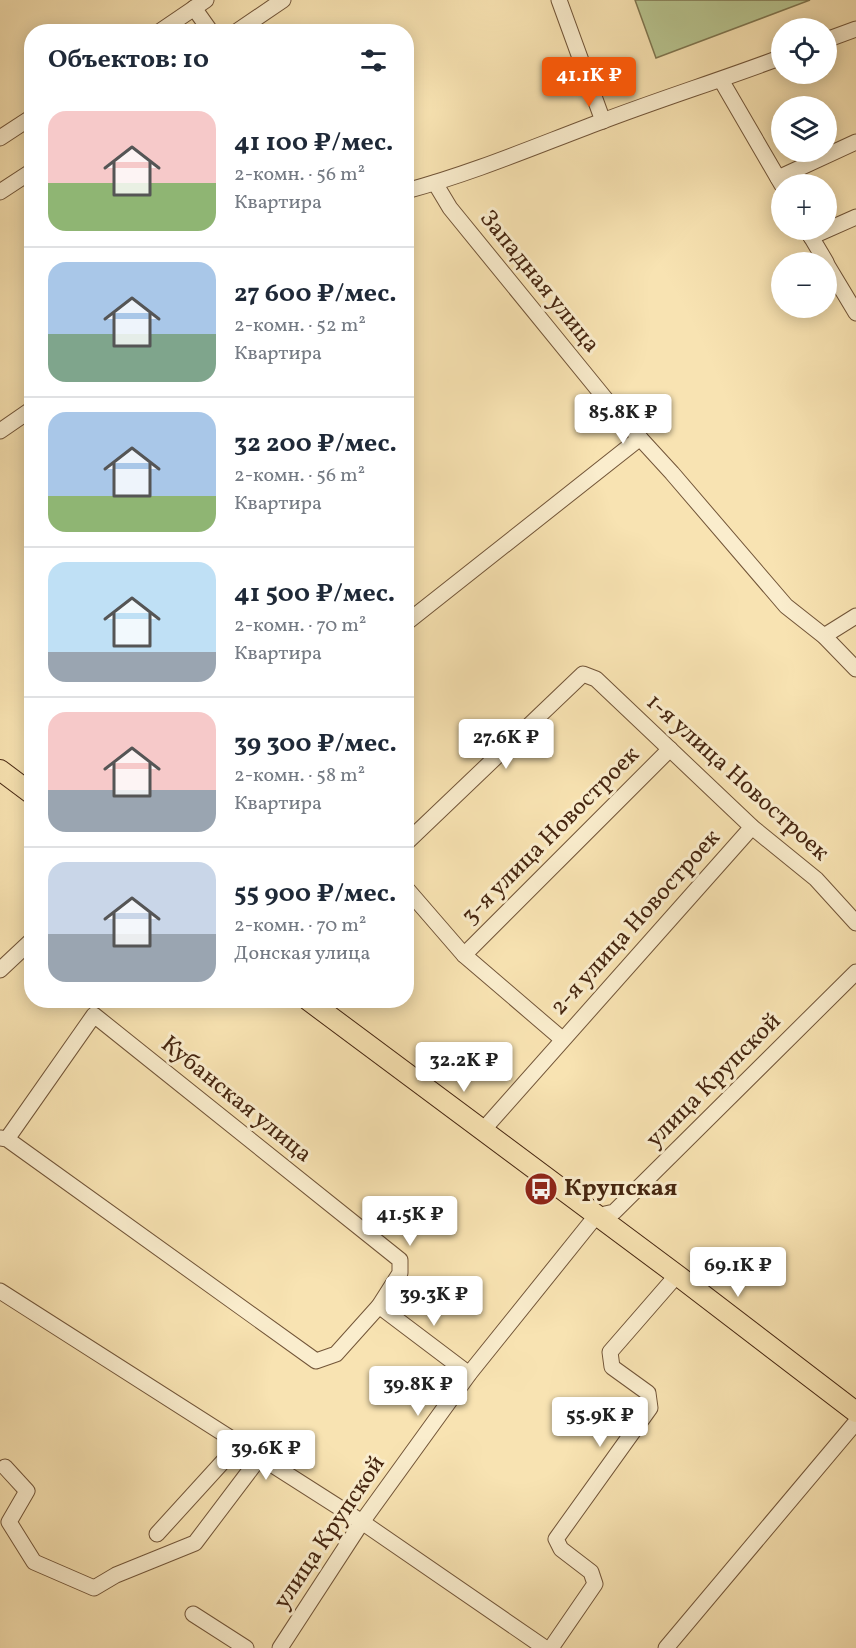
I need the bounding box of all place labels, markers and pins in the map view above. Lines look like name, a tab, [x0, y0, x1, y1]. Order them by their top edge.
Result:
pin: 41.1K ₽	[534, 57, 644, 108]
pin: 85.8K ₽	[568, 394, 678, 445]
pin: 27.6K ₽	[451, 719, 561, 770]
pin: 32.2K ₽	[409, 1042, 519, 1093]
bus stop icon: Крупская	[523, 1171, 559, 1207]
place label: Крупская	[564, 1172, 677, 1206]
pin: 41.5K ₽	[355, 1196, 465, 1247]
pin: 69.1K ₽	[683, 1247, 793, 1298]
pin: 39.3K ₽	[379, 1276, 489, 1327]
pin: 39.8K ₽	[363, 1366, 473, 1417]
pin: 55.9K ₽	[545, 1397, 655, 1448]
pin: 39.6K ₽	[211, 1430, 321, 1481]

